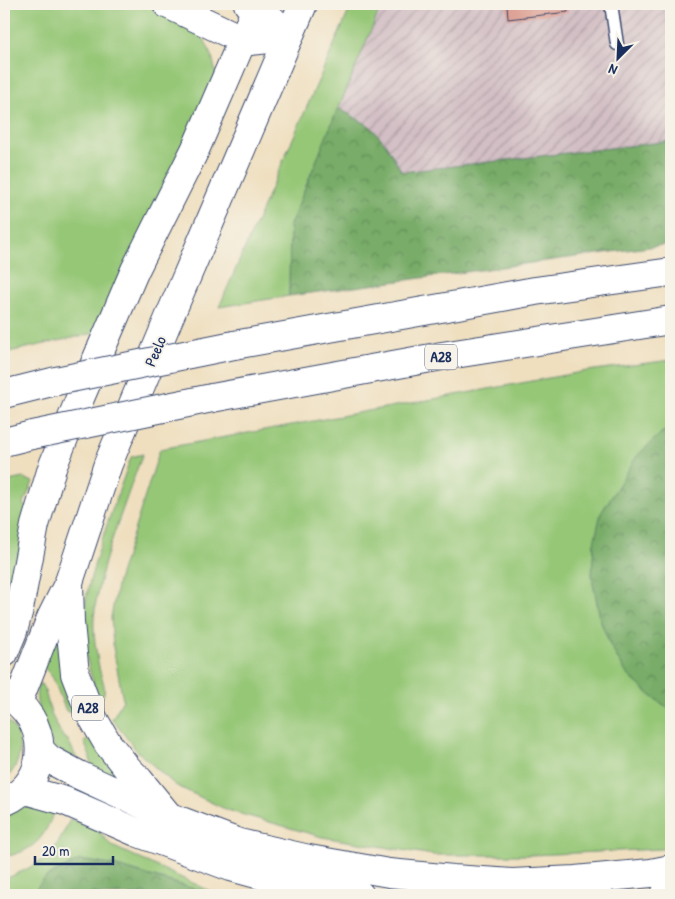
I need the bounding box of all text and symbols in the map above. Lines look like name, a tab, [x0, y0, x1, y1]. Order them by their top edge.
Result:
north arrow	[592, 32, 642, 82]
text: N	[605, 60, 620, 81]
street label: Peelo	[139, 332, 171, 370]
road number: A28	[425, 344, 457, 370]
road number: A28	[72, 696, 104, 720]
scale bar	[35, 834, 112, 866]
text: 20 m	[42, 840, 69, 861]

